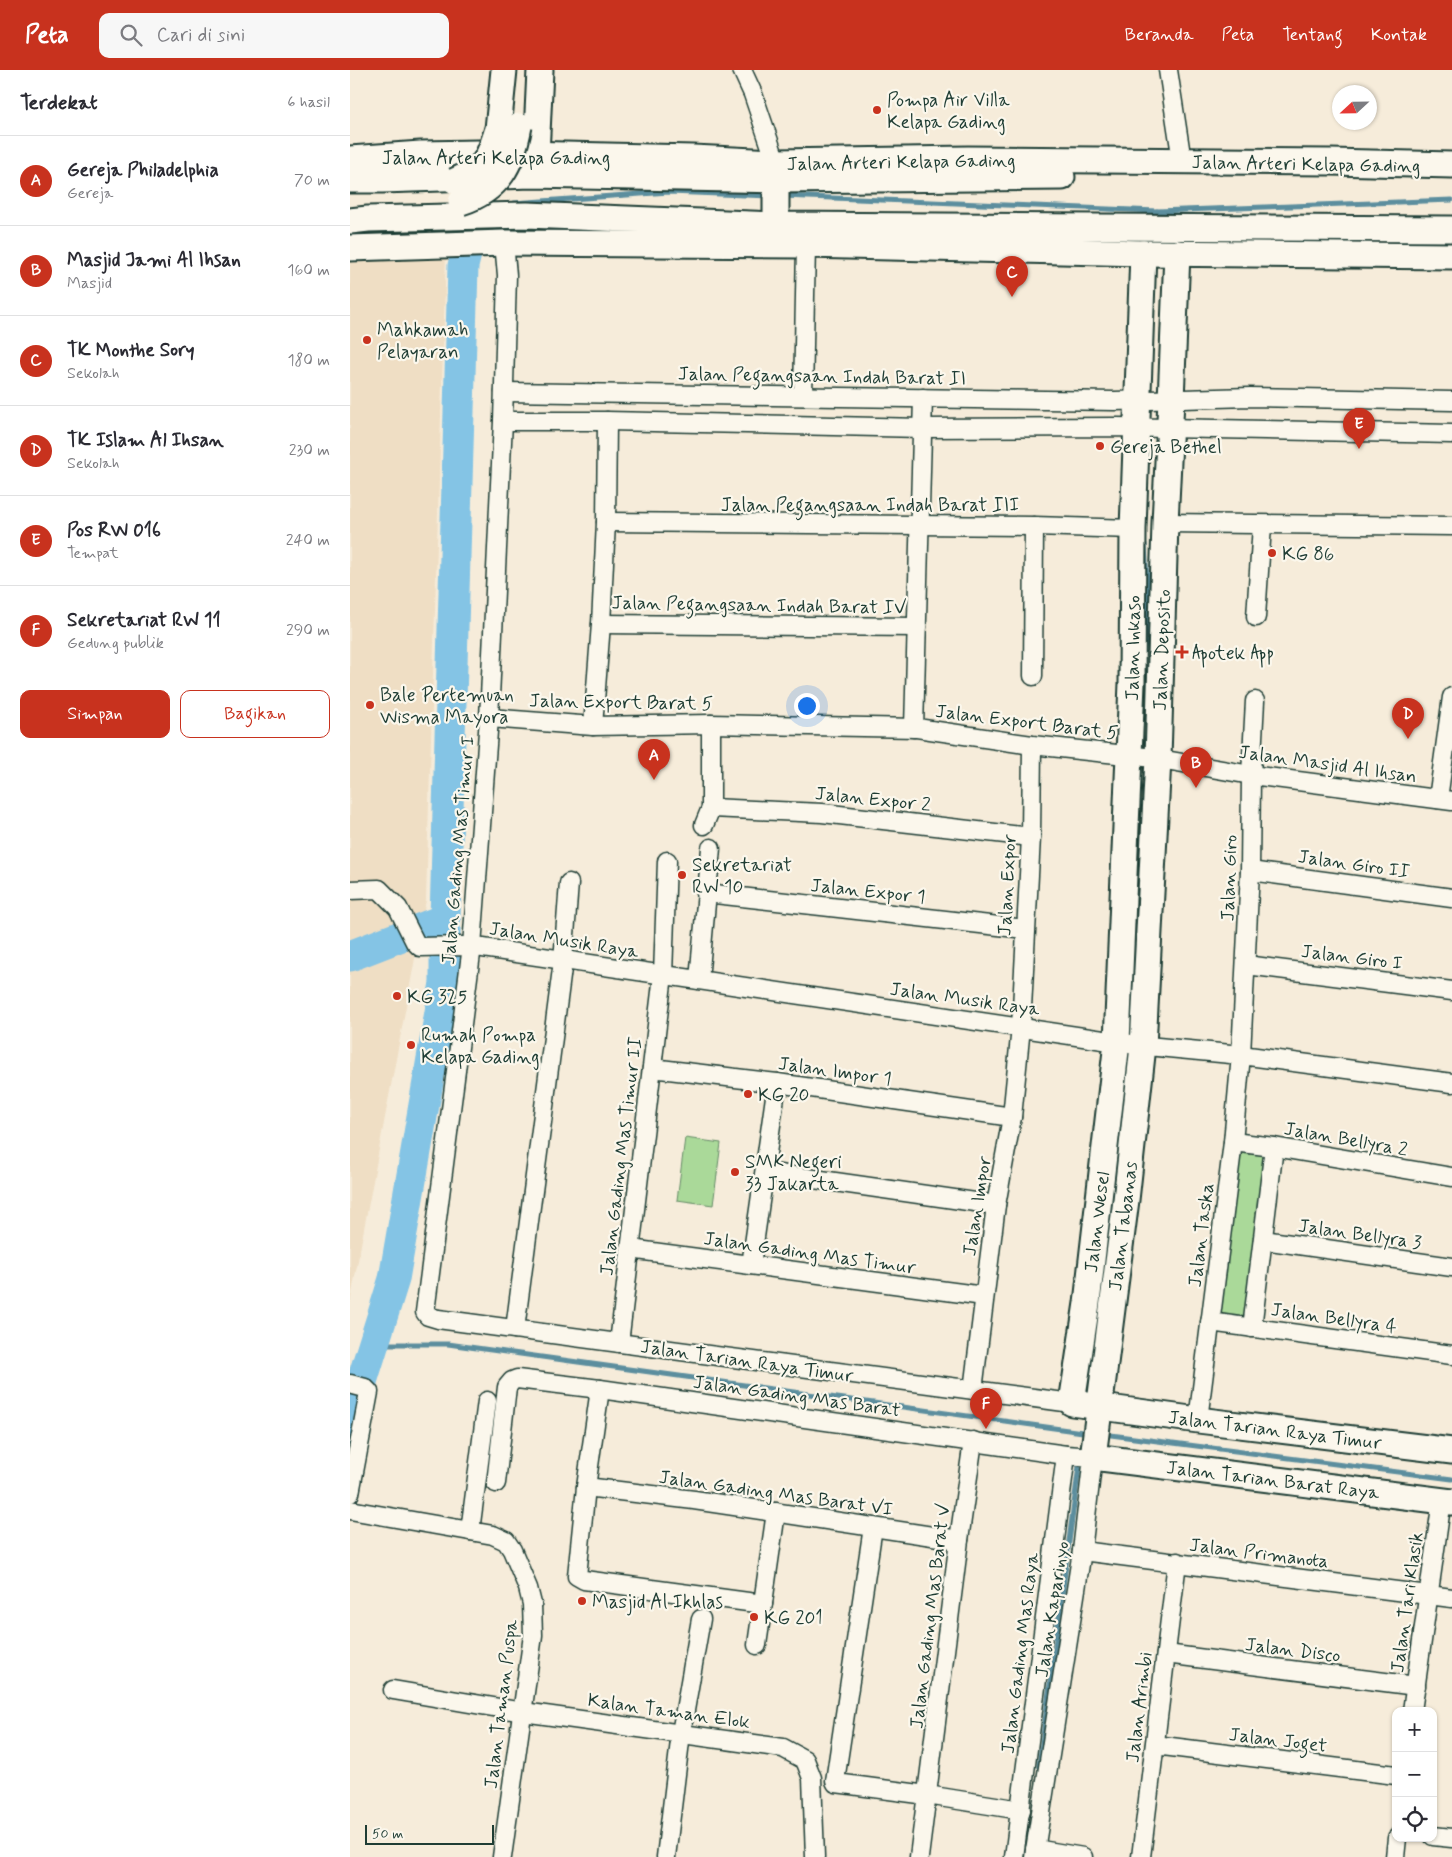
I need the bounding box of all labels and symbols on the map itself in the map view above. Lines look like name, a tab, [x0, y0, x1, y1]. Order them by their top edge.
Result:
north arrow	[1332, 85, 1377, 130]
place label: Pompa Air Villa Kelapa Gading	[887, 88, 1010, 136]
marker: Pompa Air Villa Kelapa Gading	[871, 104, 883, 116]
street label: Jalan Arteri Kelapa Gading	[382, 146, 610, 172]
street label: Jalan Arteri Kelapa Gading	[786, 148, 1016, 178]
street label: Jalan Arteri Kelapa Gading	[1191, 150, 1421, 180]
pin: C	[996, 256, 1028, 297]
place label: Mahkamah Pelayaran	[377, 318, 469, 365]
marker: Mahkamah Pelayaran	[361, 334, 373, 346]
street label: Jalan Pegangsaan Indah Barat II	[678, 361, 966, 395]
pin: E	[1343, 408, 1375, 449]
place label: Gereja Bethel	[1110, 435, 1222, 461]
marker: Gereja Bethel	[1094, 440, 1106, 452]
street label: Jalan Pegangsaan Indah Barat III	[721, 493, 1019, 521]
place label: KG 86	[1282, 542, 1334, 567]
marker: KG 86	[1266, 547, 1278, 559]
street label: Jalan Deposito	[1148, 589, 1177, 711]
street label: Jalan Pegangsaan Indah Barat IV	[611, 590, 907, 624]
street label: Jalan Inkaso	[1120, 595, 1147, 701]
place label: Apotek App	[1192, 641, 1274, 668]
marker: Apotek App	[1176, 646, 1188, 658]
place label: Bale Pertemuan Wisma Mayora	[380, 683, 514, 730]
street label: Jalan Export Barat 5	[529, 688, 713, 717]
your location	[794, 693, 820, 719]
pin: D	[1392, 698, 1424, 739]
marker: Bale Pertemuan Wisma Mayora	[364, 699, 376, 711]
street label: Jalan Export Barat 5	[934, 699, 1120, 746]
street label: Jalan Gading Mas Timur I	[436, 735, 482, 966]
pin: A	[638, 739, 670, 780]
street label: Jalan Masjid Al Ihsan	[1237, 740, 1418, 790]
pin: B	[1180, 747, 1212, 788]
street label: Jalan Expor 2	[814, 781, 932, 818]
street label: Jalan Expor	[992, 833, 1023, 937]
street label: Jalan Giro	[1215, 834, 1244, 922]
street label: Jalan Giro II	[1296, 844, 1411, 885]
place label: Sekretariat RW 10	[692, 853, 792, 900]
marker: Sekretariat RW 10	[676, 869, 688, 881]
street label: Jalan Expor 1	[809, 873, 927, 910]
street label: Jalan Musik Raya	[487, 916, 641, 965]
street label: Jalan Giro I	[1300, 939, 1404, 976]
street label: Jalan Musik Raya	[888, 977, 1042, 1022]
place label: KG 325	[407, 985, 467, 1010]
marker: KG 325	[391, 990, 403, 1002]
place label: Rumah Pompa Kelapa Gading	[421, 1023, 540, 1071]
street label: Jalan Gading Mas Timur II	[594, 1035, 650, 1277]
marker: Rumah Pompa Kelapa Gading	[405, 1039, 417, 1051]
street label: Jalan Impor 1	[776, 1051, 893, 1092]
place label: KG 20	[758, 1083, 809, 1108]
marker: KG 20	[742, 1088, 754, 1100]
street label: Jalan Bellyra 2	[1282, 1116, 1410, 1164]
place label: SMK Negeri 33 Jakarta	[745, 1150, 842, 1197]
street label: Jalan Impor	[957, 1154, 998, 1258]
street label: Jalan Tabanas	[1103, 1159, 1144, 1292]
marker: SMK Negeri 33 Jakarta	[729, 1166, 741, 1178]
street label: Jalan Wesel	[1079, 1170, 1116, 1274]
street label: Jalan Taska	[1183, 1182, 1220, 1289]
street label: Jalan Bellyra 3	[1296, 1213, 1424, 1257]
street label: Jalan Gading Mas Timur	[702, 1226, 918, 1282]
street label: Jalan Bellyra 4	[1269, 1297, 1398, 1341]
street label: Jalan Tarian Raya Timur	[639, 1334, 855, 1389]
street label: Jalan Gading Mas Barat	[691, 1370, 902, 1424]
pin: F	[970, 1388, 1002, 1429]
street label: Jalan Tarian Raya Timur	[1167, 1405, 1383, 1456]
street label: Jalan Tarian Barat Raya	[1165, 1455, 1381, 1506]
street label: Jalan Gading Mas Barat VI	[657, 1465, 894, 1523]
street label: Jalan Gading Mas Barat V	[904, 1502, 958, 1730]
street label: Jalan Tari Klasik	[1385, 1530, 1430, 1674]
street label: Jalan Primanota	[1188, 1533, 1330, 1574]
street label: Jalan Kaparinyo	[1029, 1539, 1076, 1679]
street label: Jalan Gading Mas Raya	[996, 1551, 1046, 1755]
place label: Masjid Al Ikhlas	[592, 1590, 723, 1616]
marker: Masjid Al Ikhlas	[576, 1595, 588, 1607]
place label: KG 201	[764, 1606, 823, 1631]
marker: KG 201	[748, 1611, 760, 1623]
street label: Jalan Taman Puspa	[479, 1618, 524, 1790]
street label: Jalan Disco	[1244, 1632, 1342, 1669]
street label: Jalan Arimbi	[1120, 1650, 1159, 1764]
street label: Kalan Taman Elok	[586, 1688, 752, 1735]
street label: Jalan Joget	[1227, 1722, 1328, 1762]
scale bar	[365, 1822, 494, 1845]

